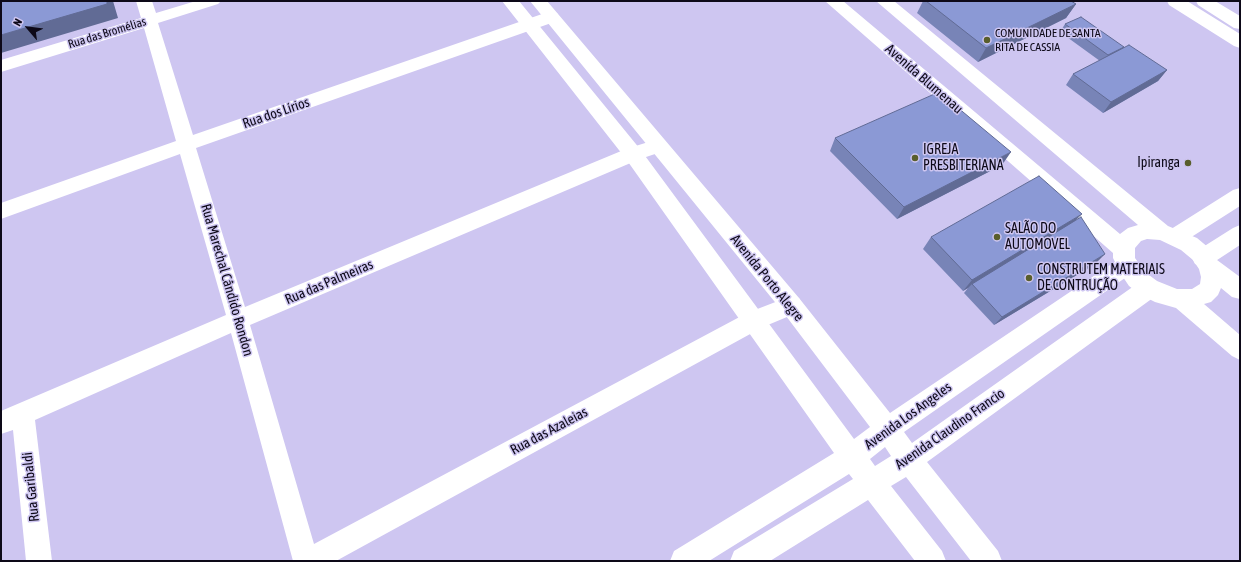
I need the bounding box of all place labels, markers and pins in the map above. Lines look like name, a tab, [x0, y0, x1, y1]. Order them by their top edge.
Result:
place label: COMUNIDADE DE SANTA RITA DE CASSIA	[995, 26, 1101, 54]
marker: COMUNIDADE DE SANTA RITA DE CASSIA	[982, 35, 992, 45]
place label: IGREJA PRESBITERIANA	[923, 142, 1004, 174]
marker: IGREJA PRESBITERIANA	[910, 153, 920, 163]
place label: Ipiranga	[1137, 155, 1180, 171]
marker: Ipiranga	[1183, 158, 1193, 168]
place label: SALÃO DO AUTOMOVEL	[1005, 221, 1070, 254]
marker: SALÃO DO AUTOMOVEL	[992, 232, 1002, 242]
place label: CONSTRUTEM MATERIAIS DE CONTRUÇÃO	[1037, 262, 1165, 294]
marker: CONSTRUTEM MATERIAIS DE CONTRUÇÃO	[1024, 273, 1034, 283]

